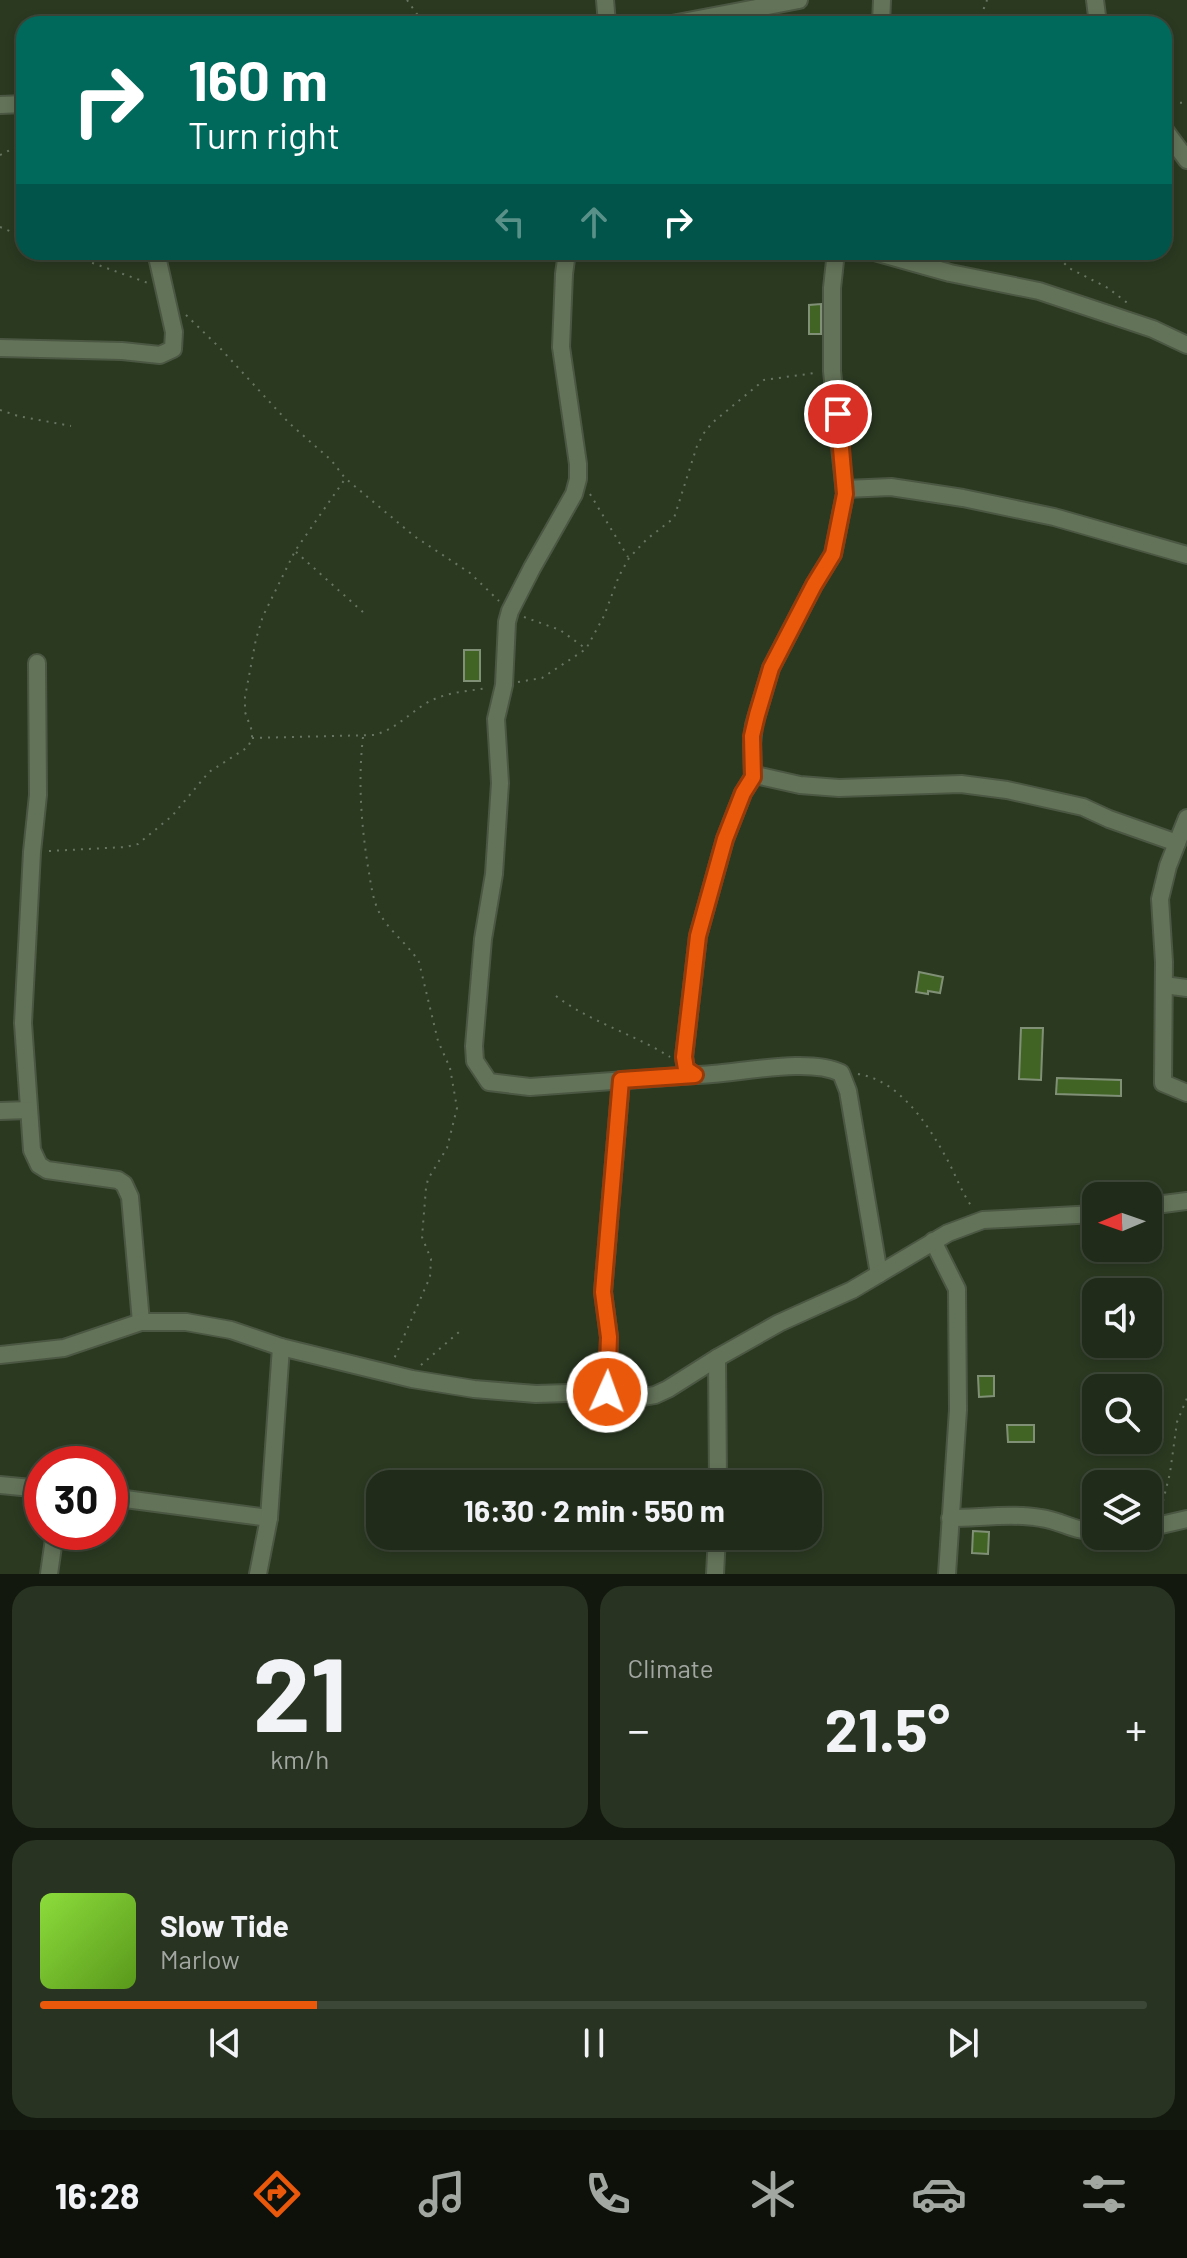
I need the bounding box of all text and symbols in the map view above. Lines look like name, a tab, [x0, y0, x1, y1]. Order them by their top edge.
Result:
text: 160 m	[188, 45, 328, 112]
icon: right	[56, 48, 160, 152]
text: Turn right	[188, 113, 340, 156]
icon: left	[488, 200, 532, 244]
icon: ahead	[572, 200, 616, 244]
icon: right	[656, 200, 700, 244]
pin	[804, 380, 872, 448]
icon: arrive	[816, 392, 860, 436]
north arrow	[1082, 1182, 1162, 1262]
map controls	[1082, 1182, 1162, 1550]
button: sound	[1082, 1278, 1162, 1358]
position arrow	[565, 1350, 649, 1434]
button: search	[1082, 1374, 1162, 1454]
speed limit sign: 30	[24, 1446, 128, 1550]
button: layers	[1082, 1470, 1162, 1550]
text: 16:30 · 2 min · 550 m	[463, 1492, 725, 1528]
text: 21	[253, 1628, 347, 1753]
text: Climate	[628, 1652, 714, 1683]
text: 21.5°	[824, 1692, 950, 1764]
text: −	[628, 1702, 650, 1755]
text: +	[1125, 1702, 1147, 1755]
text: km/h	[270, 1743, 329, 1774]
text: Slow Tide	[160, 1907, 289, 1943]
text: Marlow	[160, 1943, 240, 1974]
icon: previous	[203, 2021, 247, 2065]
icon: pause	[572, 2021, 616, 2065]
icon: next	[941, 2021, 985, 2065]
icon: directions	[249, 2166, 305, 2222]
icon: music	[414, 2166, 470, 2222]
icon: phone	[580, 2166, 636, 2222]
icon: climate	[745, 2166, 801, 2222]
icon: car	[911, 2166, 967, 2222]
icon: filters	[1076, 2166, 1132, 2222]
text: 16:28	[55, 2173, 140, 2216]

